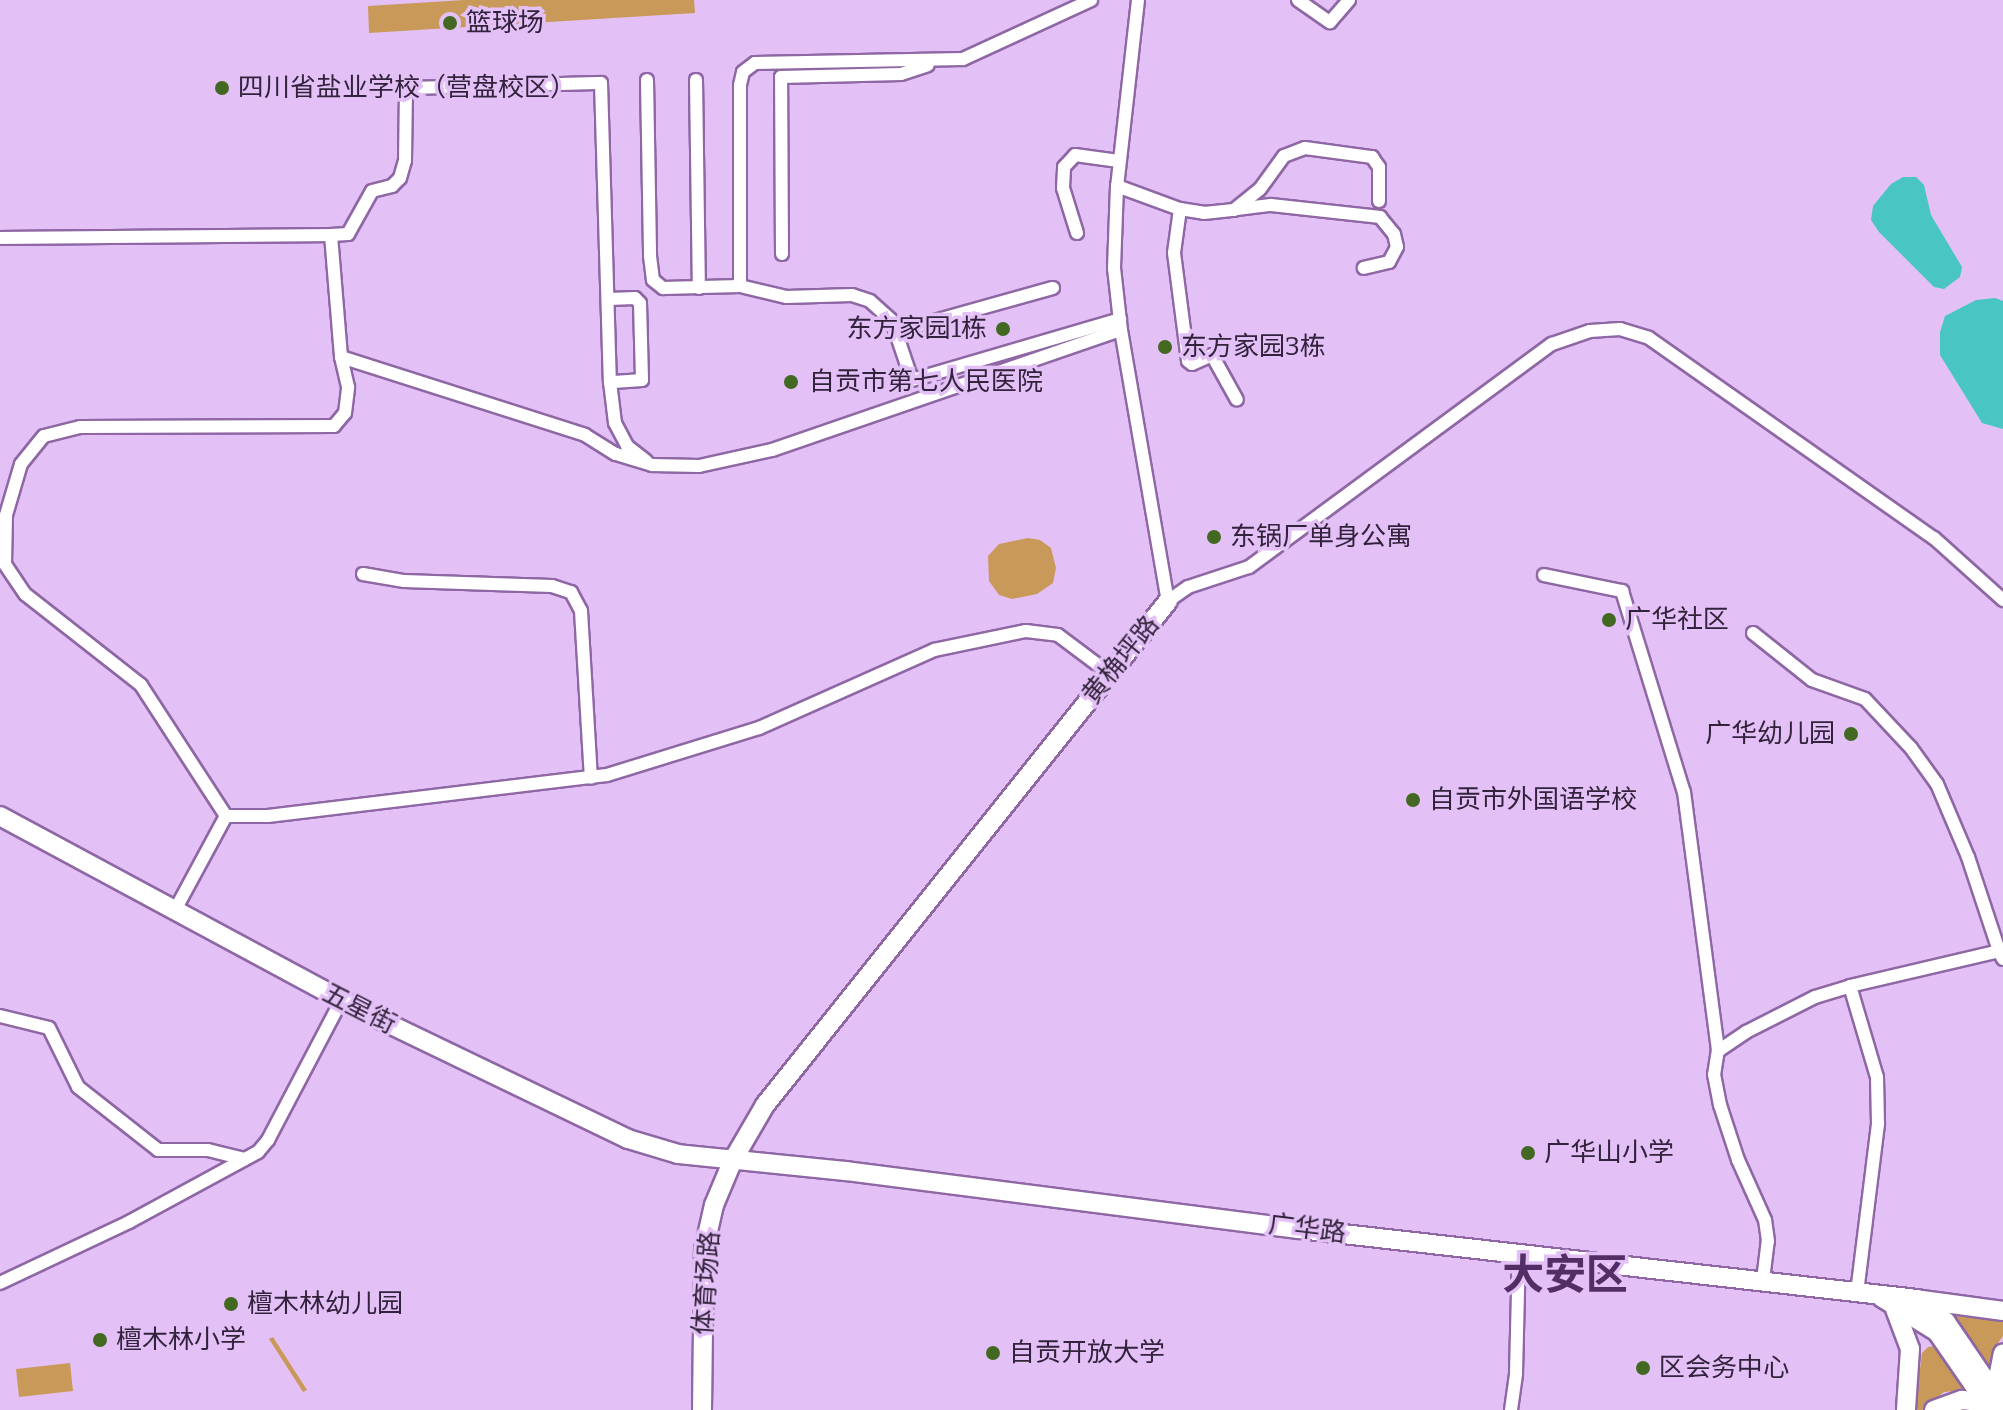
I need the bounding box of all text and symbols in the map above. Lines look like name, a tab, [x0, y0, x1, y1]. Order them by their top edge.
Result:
place label: 篮球场	[466, 7, 544, 39]
marker: 篮球场	[441, 14, 459, 32]
place label: 四川省盐业学校（营盘校区）	[238, 72, 576, 104]
marker: 四川省盐业学校（营盘校区）	[213, 79, 231, 97]
place label: 东方家园1栋	[846, 313, 987, 345]
marker: 东方家园1栋	[994, 320, 1012, 338]
place label: 东方家园3栋	[1181, 331, 1326, 363]
marker: 东方家园3栋	[1156, 338, 1174, 356]
place label: 自贡市第七人民医院	[809, 366, 1043, 398]
marker: 自贡市第七人民医院	[780, 371, 802, 393]
place label: 东锅厂单身公寓	[1230, 521, 1412, 553]
marker: 东锅厂单身公寓	[1205, 528, 1223, 546]
place label: 广华社区	[1625, 604, 1729, 636]
street label: 黄桷坪路	[1076, 610, 1166, 710]
marker: 广华社区	[1600, 611, 1618, 629]
place label: 广华幼儿园	[1705, 718, 1835, 750]
marker: 广华幼儿园	[1842, 725, 1860, 743]
place label: 自贡市外国语学校	[1429, 784, 1637, 816]
marker: 自贡市外国语学校	[1404, 791, 1422, 809]
street label: 五星街	[317, 977, 401, 1041]
place label: 广华山小学	[1544, 1137, 1674, 1169]
marker: 广华山小学	[1519, 1144, 1537, 1162]
street label: 广华路	[1266, 1209, 1348, 1249]
street label: 体育场路	[688, 1230, 726, 1336]
district label: 大安区	[1502, 1250, 1628, 1300]
place label: 檀木林幼儿园	[247, 1288, 403, 1320]
marker: 檀木林幼儿园	[222, 1295, 240, 1313]
place label: 檀木林小学	[116, 1324, 246, 1356]
marker: 檀木林小学	[91, 1331, 109, 1349]
place label: 自贡开放大学	[1009, 1337, 1165, 1369]
marker: 自贡开放大学	[984, 1344, 1002, 1362]
place label: 区会务中心	[1659, 1352, 1789, 1384]
marker: 区会务中心	[1634, 1359, 1652, 1377]

